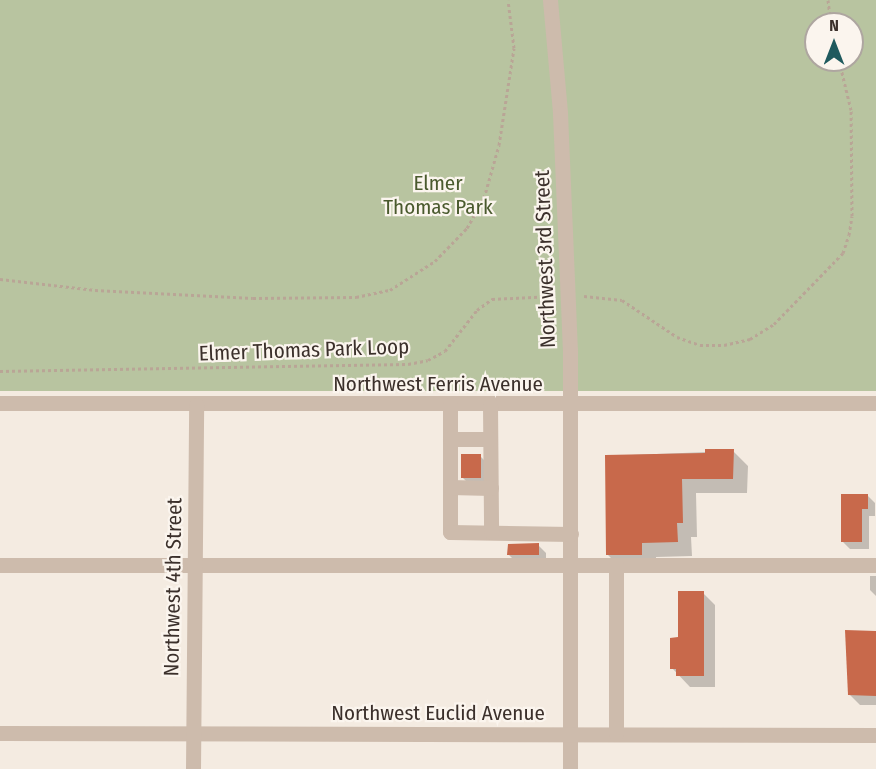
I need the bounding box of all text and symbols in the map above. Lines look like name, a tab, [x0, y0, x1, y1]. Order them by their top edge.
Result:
north arrow	[804, 12, 864, 72]
text: N	[829, 16, 839, 35]
park label: Elmer Thomas Park	[383, 170, 493, 220]
street label: Northwest 3rd Street	[529, 170, 561, 348]
street label: Elmer Thomas Park Loop	[198, 334, 410, 366]
street label: Northwest Ferris Avenue	[333, 371, 543, 397]
street label: Northwest 4th Street	[159, 497, 187, 677]
street label: Northwest Euclid Avenue	[331, 700, 545, 726]

